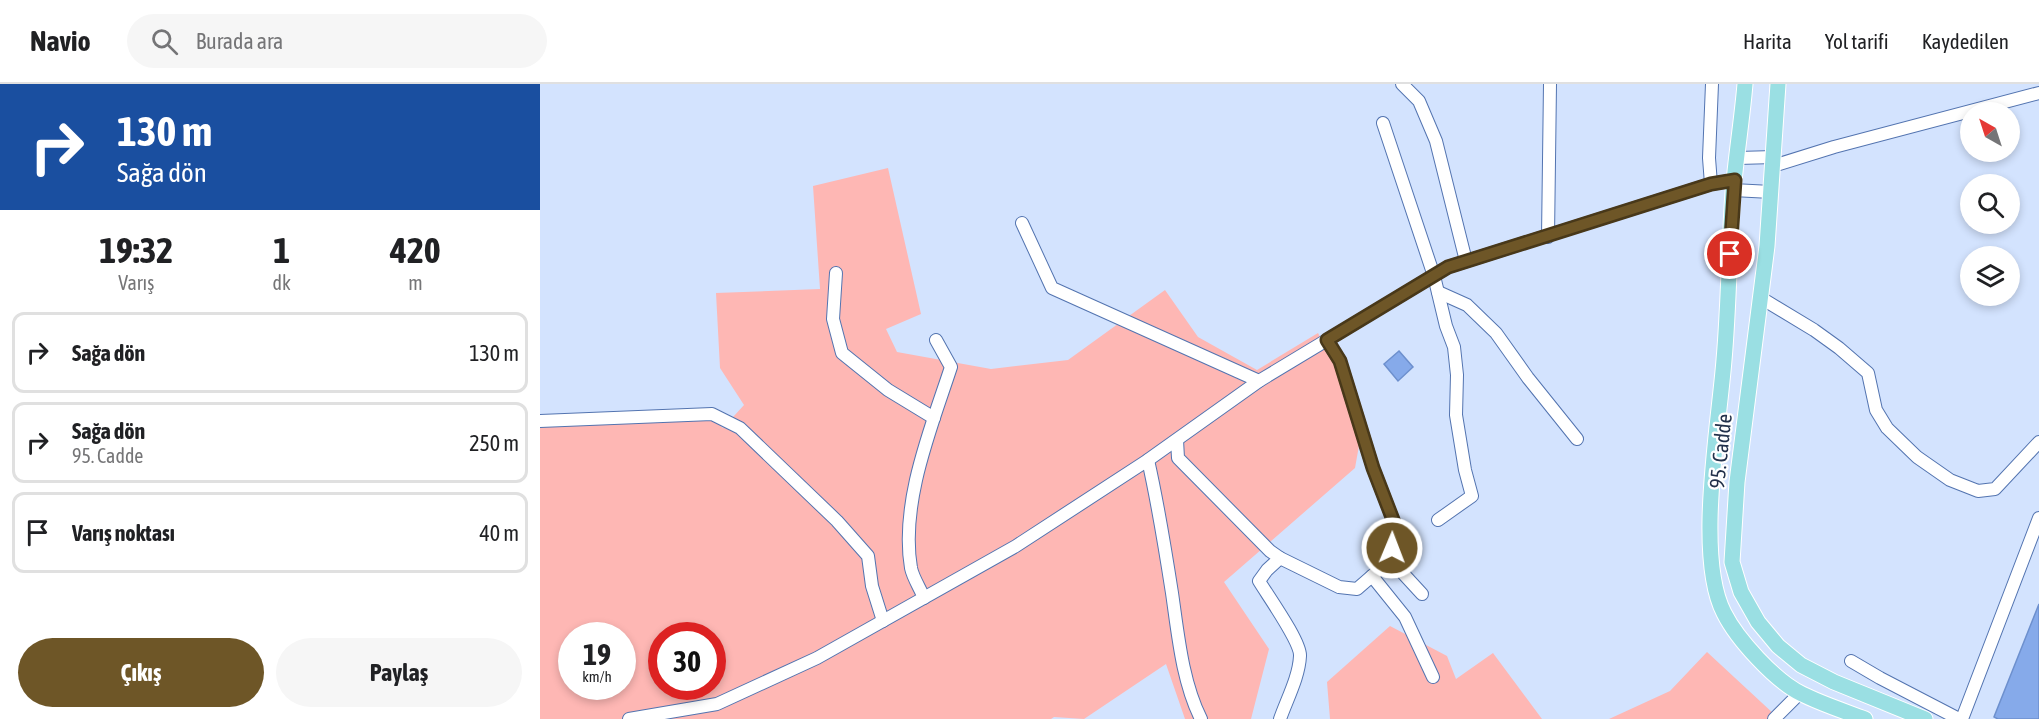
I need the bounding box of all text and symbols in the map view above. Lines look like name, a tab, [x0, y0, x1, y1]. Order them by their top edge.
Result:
search box	[127, 14, 547, 68]
text: Navio	[30, 25, 91, 57]
icon: search	[148, 25, 181, 58]
text: Burada ara	[196, 28, 283, 54]
text: Harita	[1743, 29, 1792, 53]
text: Yol tarifi	[1825, 29, 1889, 53]
text: Kaydedilen	[1922, 29, 2009, 53]
north arrow	[1960, 102, 2020, 162]
map controls	[1960, 102, 2020, 306]
text: 130 m	[117, 107, 212, 155]
icon: right	[18, 108, 96, 186]
text: Sağa dön	[117, 157, 207, 188]
button: search	[1960, 174, 2020, 234]
pin	[1704, 228, 1755, 279]
text: 19:32	[99, 229, 173, 271]
text: 1	[273, 229, 290, 271]
text: 420	[390, 229, 441, 271]
icon: arrive	[1713, 237, 1746, 270]
button: layers	[1960, 246, 2020, 306]
text: Varış	[118, 271, 154, 294]
text: dk	[273, 271, 291, 294]
text: m	[408, 271, 423, 294]
icon: right	[21, 336, 54, 369]
text: Sağa dön	[72, 340, 145, 366]
text: 130 m	[469, 340, 519, 366]
street label: 95. Cadde	[1704, 412, 1736, 490]
text: Sağa dön	[72, 418, 145, 444]
icon: right	[21, 426, 54, 459]
text: 250 m	[469, 430, 519, 456]
text: 95. Cadde	[72, 444, 143, 467]
icon: arrive	[21, 516, 54, 549]
position arrow	[1360, 516, 1424, 580]
text: Varış noktası	[72, 520, 175, 546]
text: 40 m	[479, 520, 519, 546]
speed limit sign: 30	[648, 622, 726, 700]
text: 19	[583, 637, 611, 671]
button: Çıkış	[18, 638, 264, 707]
button: Paylaş	[276, 638, 522, 707]
text: km/h	[582, 668, 612, 685]

